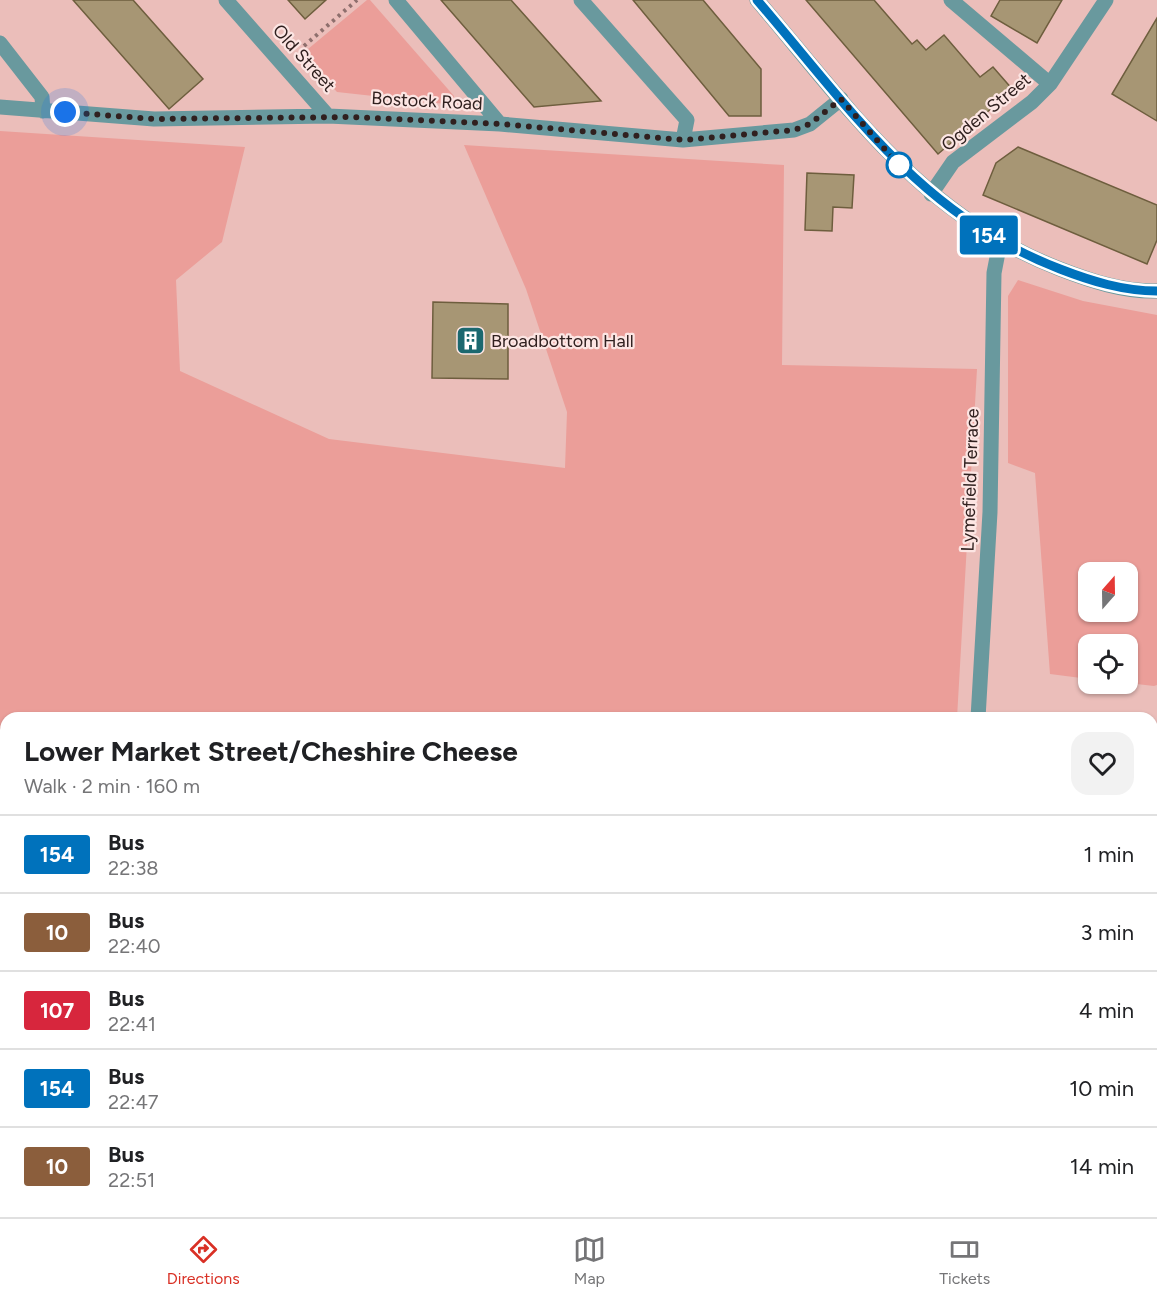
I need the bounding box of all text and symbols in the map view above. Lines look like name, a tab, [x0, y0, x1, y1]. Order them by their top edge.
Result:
street label: Old Street	[268, 20, 340, 96]
street label: Ogden Street	[937, 68, 1035, 156]
street label: Bostock Road	[371, 87, 483, 115]
your location	[50, 97, 80, 127]
unlabelled marker	[886, 152, 912, 178]
line badge: 154	[954, 216, 1024, 254]
text: 154	[972, 223, 1006, 248]
building icon: Broadbottom Hall	[454, 325, 486, 357]
place label: Broadbottom Hall	[491, 330, 634, 352]
street label: Lymefield Terrace	[957, 408, 983, 552]
north arrow	[1078, 562, 1138, 622]
map controls	[1078, 562, 1138, 694]
button: locate	[1078, 634, 1138, 694]
button: heart	[1071, 732, 1134, 795]
text: Lower Market Street/Cheshire Cheese	[24, 734, 518, 768]
text: Walk · 2 min · 160 m	[24, 774, 200, 798]
text: Bus	[108, 829, 144, 856]
text: 1 min	[1083, 841, 1134, 868]
text: 154	[40, 842, 74, 867]
text: 22:38	[108, 856, 159, 880]
text: Bus	[108, 907, 144, 934]
text: 3 min	[1080, 919, 1134, 946]
text: 10	[46, 920, 68, 945]
text: 22:40	[108, 934, 161, 958]
text: Bus	[108, 985, 144, 1012]
text: 4 min	[1079, 997, 1134, 1024]
text: 107	[40, 998, 74, 1023]
text: 22:41	[108, 1012, 156, 1036]
text: Bus	[108, 1063, 144, 1090]
text: 10 min	[1069, 1075, 1134, 1102]
text: 154	[40, 1076, 74, 1101]
text: 22:47	[108, 1090, 159, 1114]
text: Bus	[108, 1141, 144, 1168]
text: 14 min	[1070, 1153, 1134, 1180]
text: 10	[46, 1154, 68, 1179]
text: 22:51	[108, 1168, 155, 1192]
tab: Directions	[167, 1233, 240, 1288]
tab: Map	[573, 1233, 606, 1288]
tab: Tickets	[939, 1233, 990, 1288]

